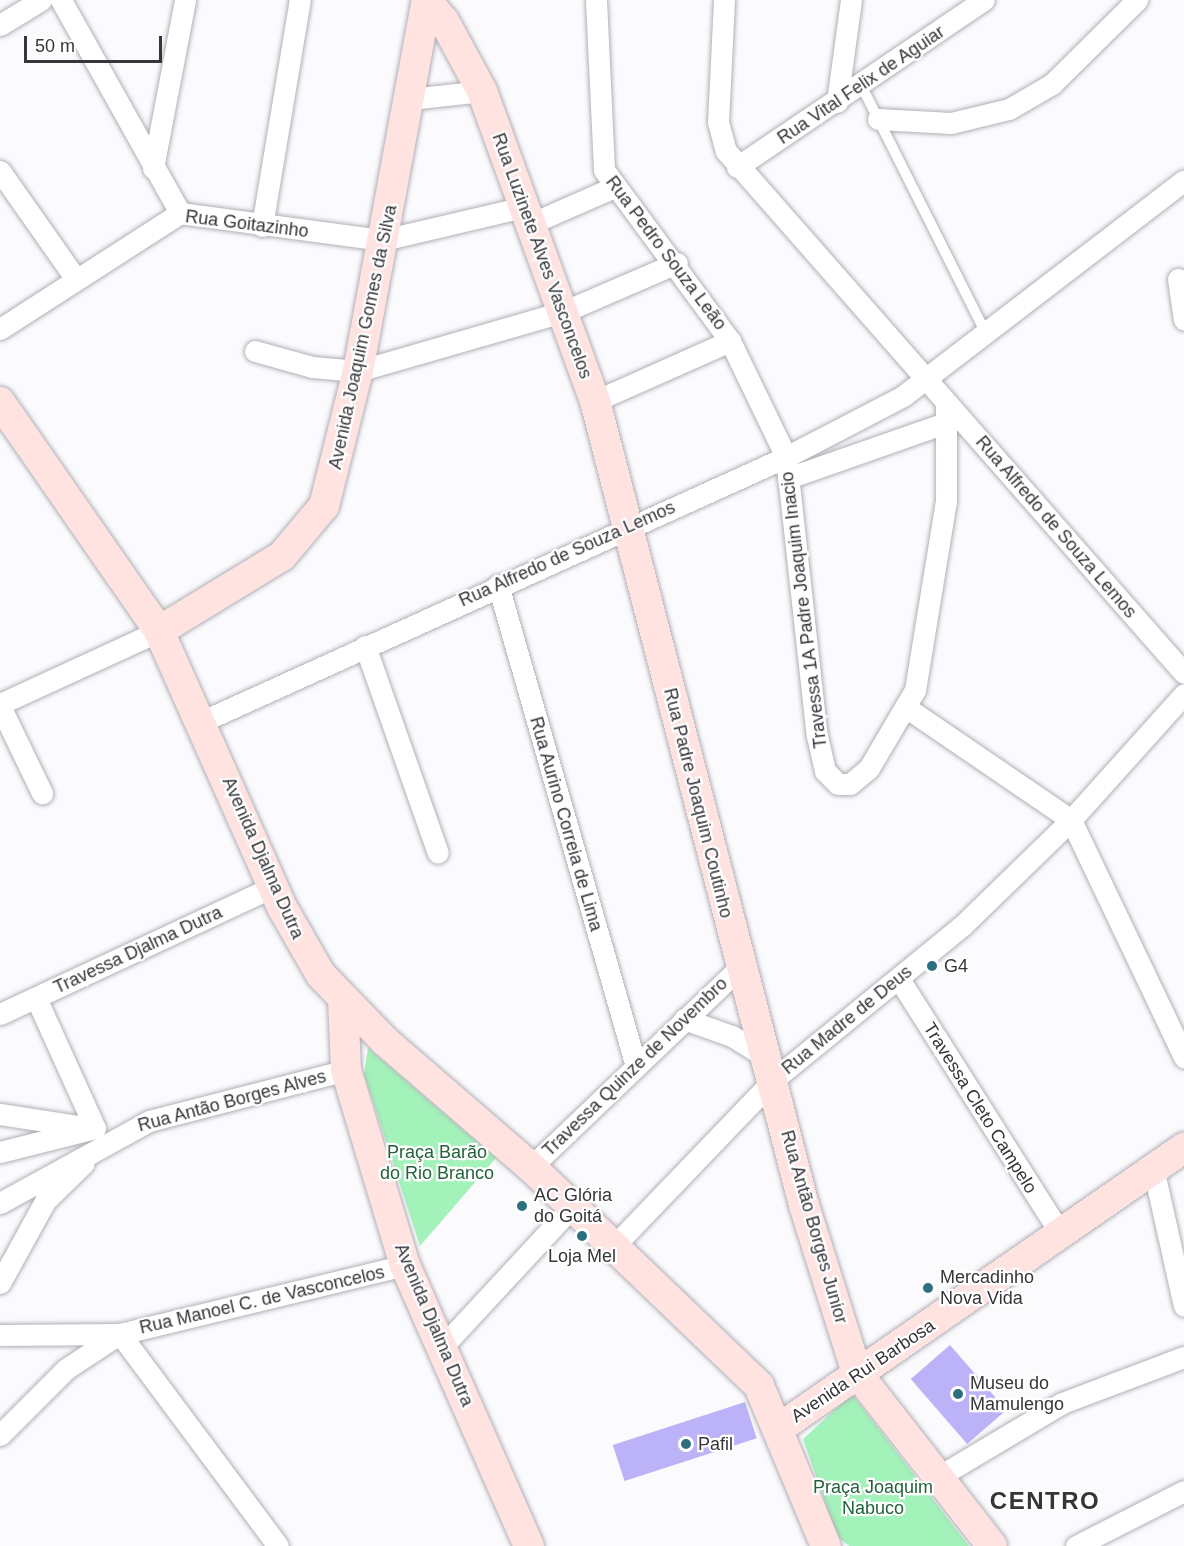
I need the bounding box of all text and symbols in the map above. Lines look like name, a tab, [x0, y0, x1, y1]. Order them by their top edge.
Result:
street label: Rua Vital Felix de Aguiar	[773, 21, 949, 149]
scale bar	[27, 24, 165, 62]
text: 50 m	[35, 36, 75, 56]
street label: Rua Luzinete Alves Vasconcelos	[487, 130, 597, 382]
street label: Rua Pedro Souza Leão	[601, 172, 731, 334]
street label: Avenida Joaquim Gomes da Silva	[324, 203, 402, 471]
street label: Rua Goitazinho	[184, 206, 310, 242]
street label: Rua Alfredo de Souza Lemos	[971, 431, 1141, 623]
street label: Travessa 1A Padre Joaquim Inacio	[776, 470, 832, 750]
street label: Rua Alfredo de Souza Lemos	[455, 496, 679, 612]
street label: Rua Padre Joaquim Coutinho	[659, 686, 737, 920]
street label: Rua Aurino Correia de Lima	[525, 714, 607, 934]
street label: Avenida Djalma Dutra	[218, 774, 308, 942]
street label: Travessa Djalma Dutra	[50, 901, 226, 999]
place label: G4	[944, 955, 968, 977]
marker: G4	[925, 959, 939, 973]
street label: Rua Madre de Deus	[778, 961, 916, 1079]
street label: Travessa Quinze de Novembro	[538, 973, 732, 1161]
street label: Travessa Cleto Campelo	[919, 1019, 1041, 1197]
street label: Rua Antão Borges Alves	[134, 1065, 330, 1137]
street label: Rua Antão Borges Junior	[776, 1127, 852, 1327]
park label: Praça Barão do Rio Branco	[380, 1142, 494, 1184]
place label: AC Glória do Goitá	[534, 1185, 612, 1228]
marker: AC Glória do Goitá	[515, 1199, 529, 1213]
marker: Loja Mel	[575, 1229, 589, 1243]
street label: Avenida Djalma Dutra	[390, 1240, 478, 1410]
place label: Loja Mel	[548, 1245, 616, 1267]
street label: Rua Manoel C. de Vasconcelos	[137, 1261, 387, 1339]
place label: Mercadinho Nova Vida	[940, 1267, 1034, 1310]
marker: Mercadinho Nova Vida	[921, 1281, 935, 1295]
street label: Avenida Rui Barbosa	[787, 1315, 939, 1427]
place label: Museu do Mamulengo	[970, 1373, 1064, 1416]
marker: Museu do Mamulengo	[951, 1387, 965, 1401]
place label: Pafil	[698, 1433, 733, 1455]
marker: Pafil	[679, 1437, 693, 1451]
park label: Praça Joaquim Nabuco	[813, 1477, 933, 1520]
district label: CENTRO	[990, 1487, 1100, 1515]

